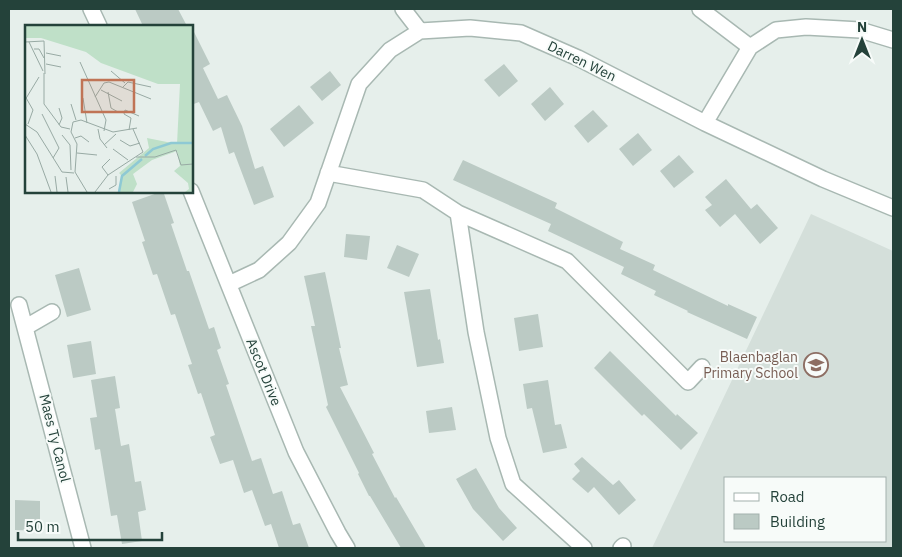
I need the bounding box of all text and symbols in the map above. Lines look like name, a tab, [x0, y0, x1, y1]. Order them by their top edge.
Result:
north arrow	[837, 15, 887, 65]
text: N	[857, 18, 867, 36]
inset map	[25, 25, 192, 192]
street label: Darren Wen	[545, 37, 619, 85]
street label: Ascot Drive	[242, 336, 286, 409]
place label: Blaenbaglan Primary School	[703, 348, 798, 382]
school or university icon: Blaenbaglan Primary School	[803, 352, 829, 378]
street label: Maes Ty Canol	[35, 392, 75, 484]
legend	[724, 477, 887, 542]
text: Road	[770, 487, 805, 506]
scale bar	[18, 510, 161, 542]
text: Building	[770, 512, 825, 531]
text: 50 m	[25, 517, 60, 536]

